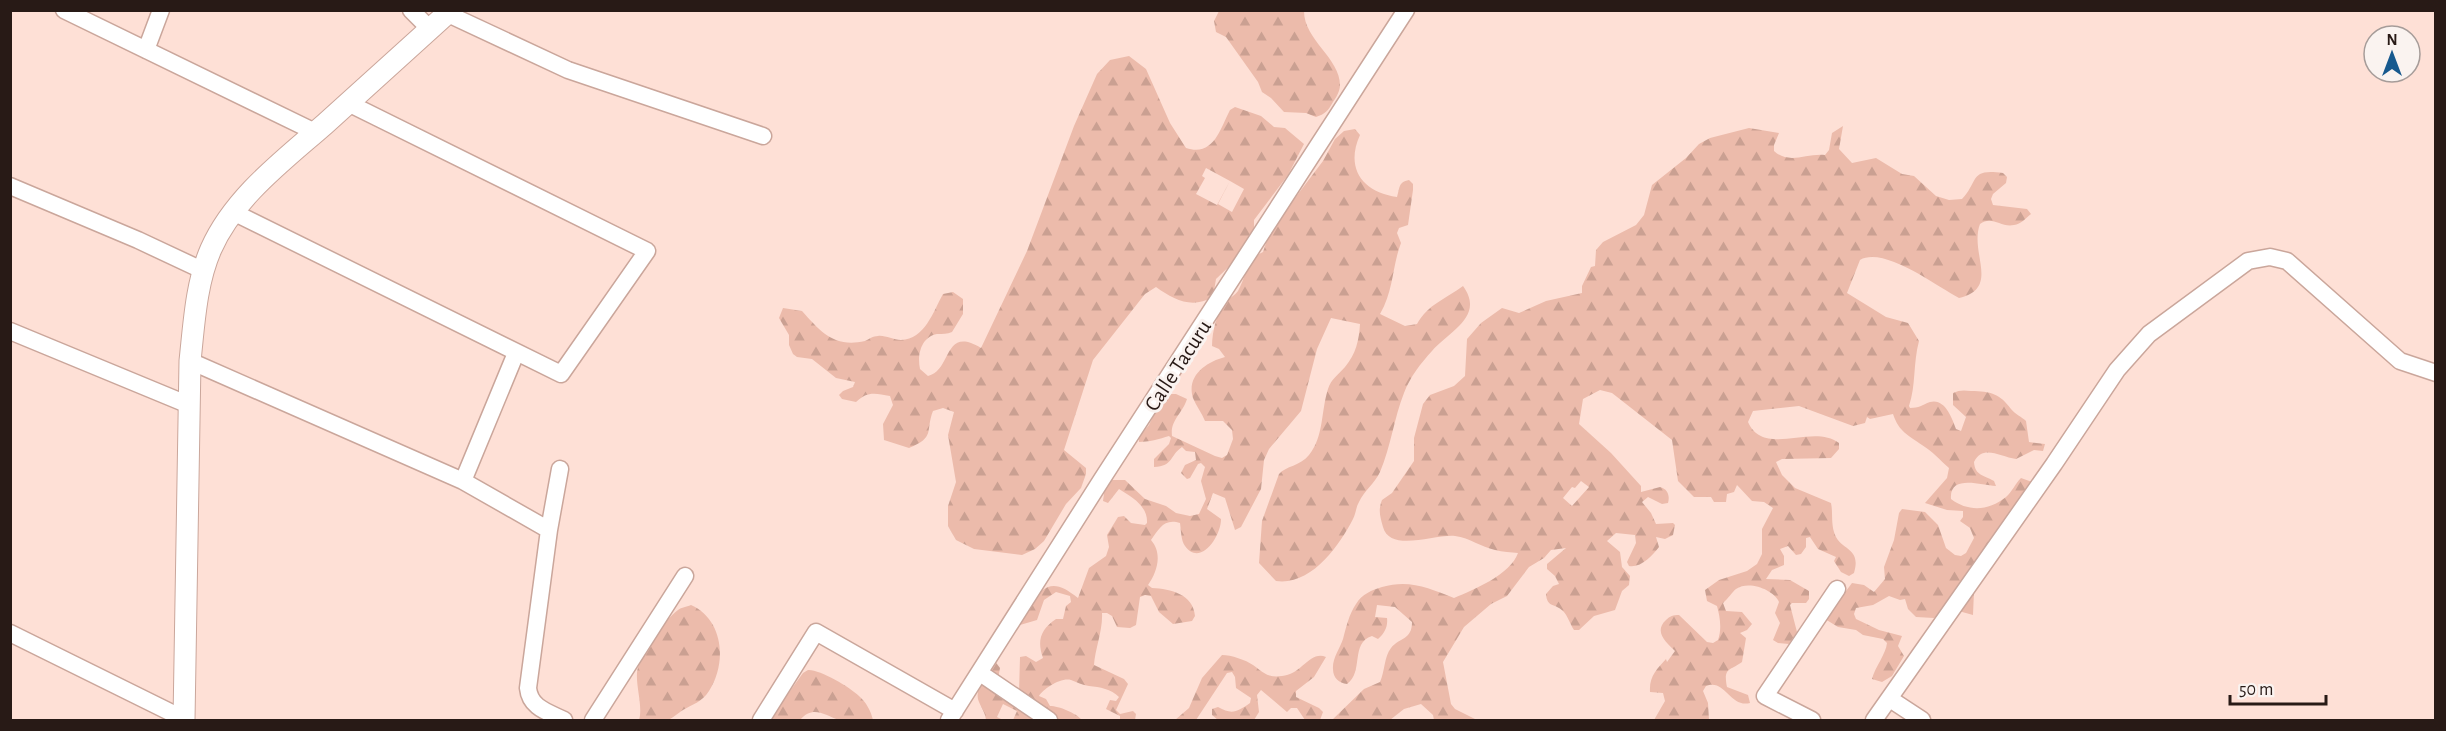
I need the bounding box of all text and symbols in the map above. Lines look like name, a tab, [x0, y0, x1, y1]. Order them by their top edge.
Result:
north arrow	[2362, 24, 2422, 84]
text: N	[2386, 32, 2398, 48]
street label: Calle Tacuru	[1140, 316, 1215, 415]
scale bar	[2230, 668, 2326, 706]
text: 50 m	[2239, 681, 2273, 699]

